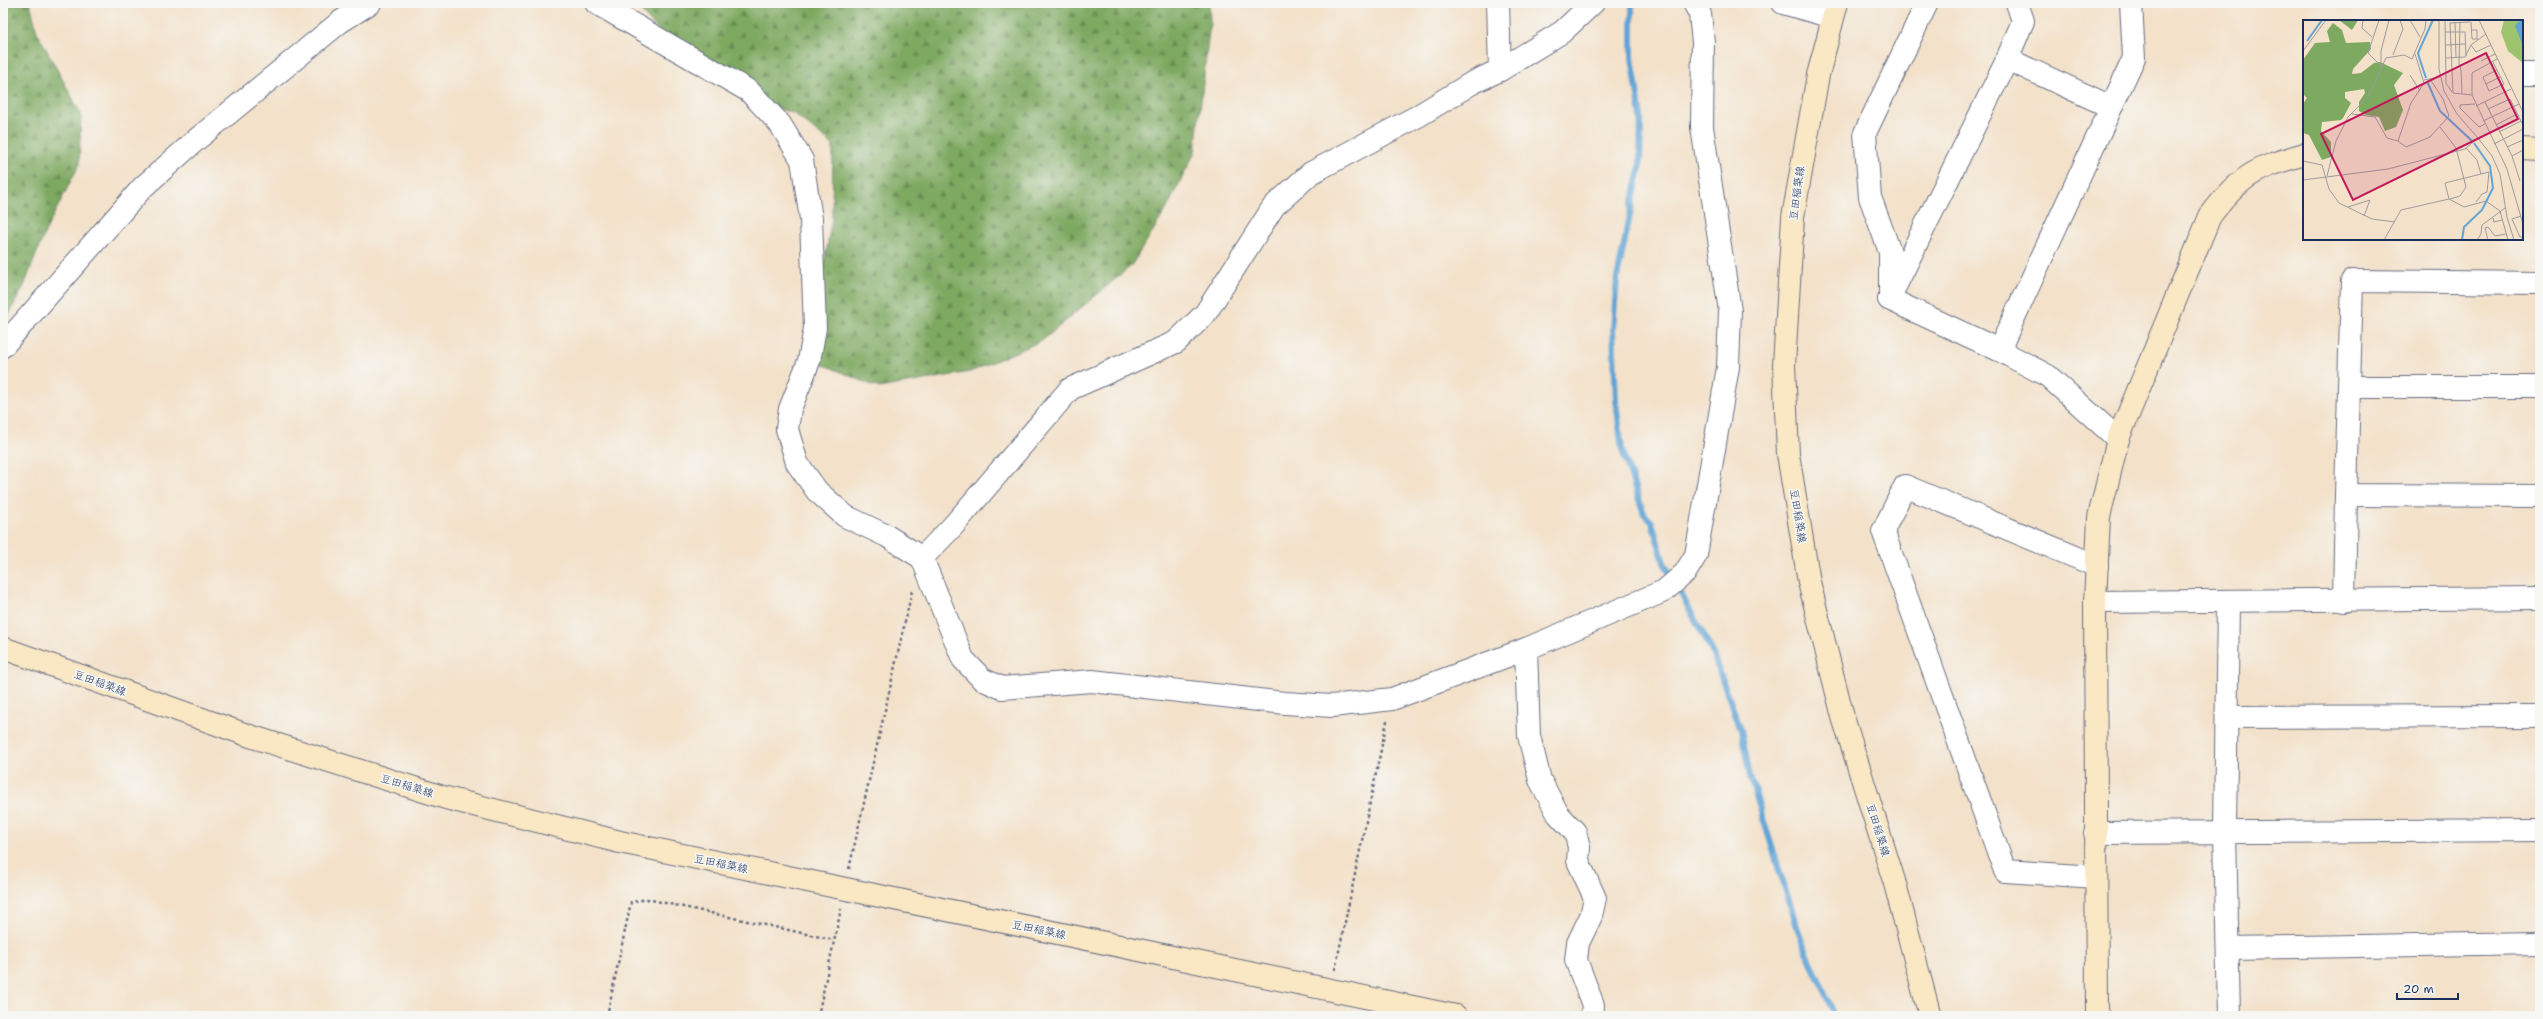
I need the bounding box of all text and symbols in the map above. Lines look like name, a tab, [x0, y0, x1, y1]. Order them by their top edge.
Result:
inset map	[2303, 20, 2523, 240]
street label: 豆田稲築線	[1786, 165, 1808, 221]
street label: 豆田稲築線	[1786, 488, 1810, 544]
street label: 豆田稲築線	[72, 667, 128, 699]
street label: 豆田稲築線	[379, 771, 435, 801]
street label: 豆田稲築線	[1863, 802, 1893, 858]
street label: 豆田稲築線	[693, 851, 749, 877]
street label: 豆田稲築線	[1011, 917, 1067, 943]
scale bar	[2397, 975, 2458, 1001]
text: 20 m	[2403, 981, 2434, 997]

